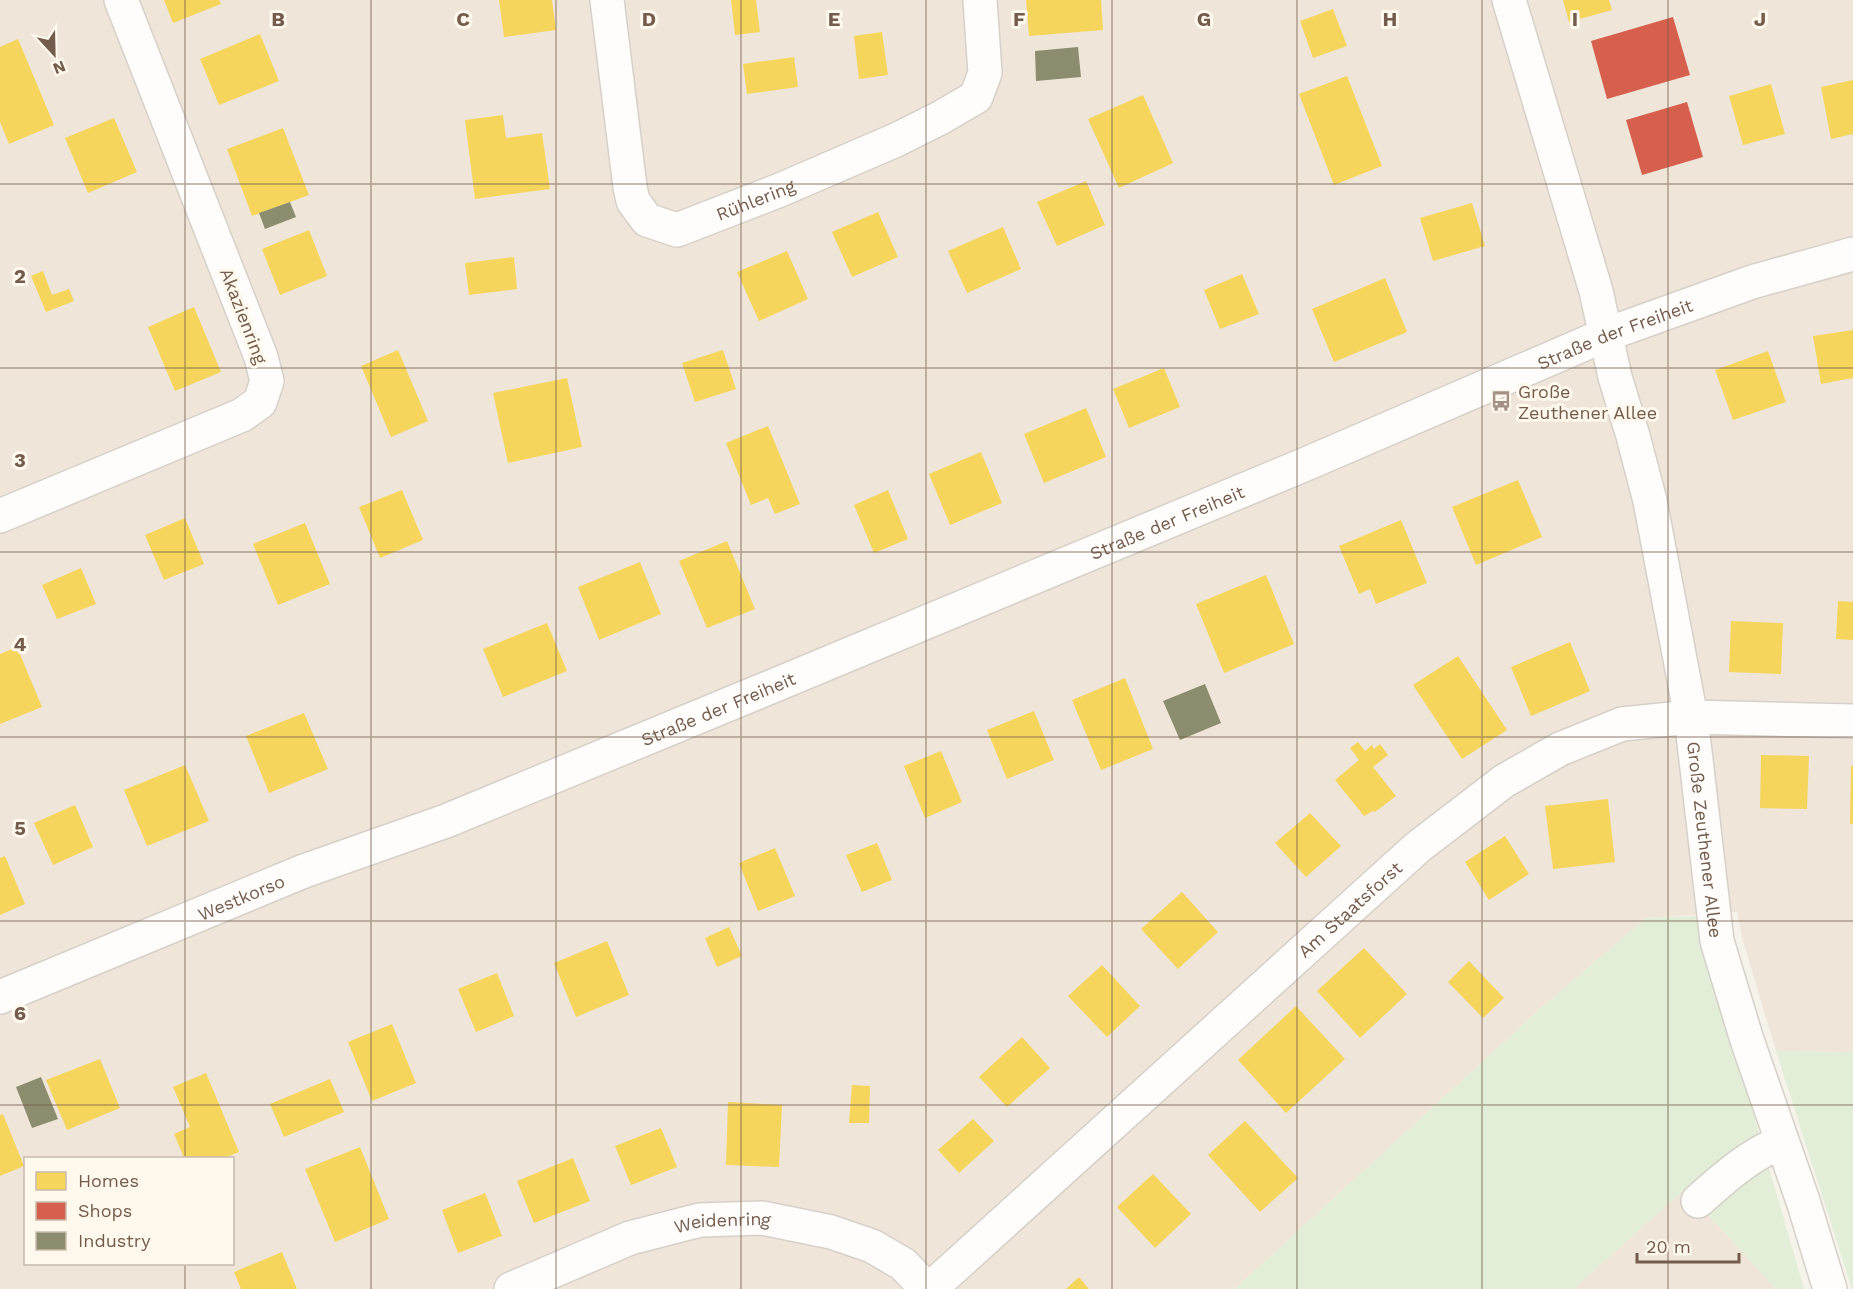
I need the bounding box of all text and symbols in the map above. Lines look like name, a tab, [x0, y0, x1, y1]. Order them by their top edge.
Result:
text: B	[271, 7, 285, 31]
text: C	[456, 7, 470, 31]
text: D	[642, 7, 656, 31]
text: E	[828, 7, 840, 31]
text: F	[1013, 7, 1025, 31]
text: G	[1197, 7, 1211, 31]
text: H	[1383, 7, 1397, 31]
text: I	[1572, 7, 1578, 31]
text: J	[1754, 7, 1766, 31]
north arrow	[24, 24, 84, 84]
text: N	[50, 56, 68, 78]
street label: Rühlering	[713, 174, 798, 224]
text: 2	[14, 264, 26, 288]
street label: Akazienring	[216, 265, 272, 367]
street label: Straße der Freiheit	[1534, 294, 1696, 374]
place label: Große Zeuthener Allee	[1518, 381, 1657, 423]
bus stop icon: Große Zeuthener Allee	[1489, 389, 1513, 413]
text: 3	[14, 448, 26, 472]
street label: Straße der Freiheit	[1087, 480, 1248, 563]
text: 4	[14, 632, 27, 656]
street label: Straße der Freiheit	[638, 667, 799, 750]
street label: Große Zeuthener Allee	[1683, 740, 1727, 939]
text: 5	[14, 816, 26, 840]
street label: Am Staatsforst	[1293, 856, 1406, 961]
street label: Westkorso	[195, 870, 288, 924]
text: 6	[14, 1001, 26, 1025]
legend	[24, 1157, 234, 1265]
text: Homes	[78, 1170, 139, 1191]
text: Shops	[78, 1200, 132, 1221]
street label: Weidenring	[672, 1208, 773, 1237]
scale bar	[1637, 1226, 1739, 1264]
text: Industry	[78, 1230, 151, 1251]
text: 20 m	[1646, 1236, 1691, 1257]

